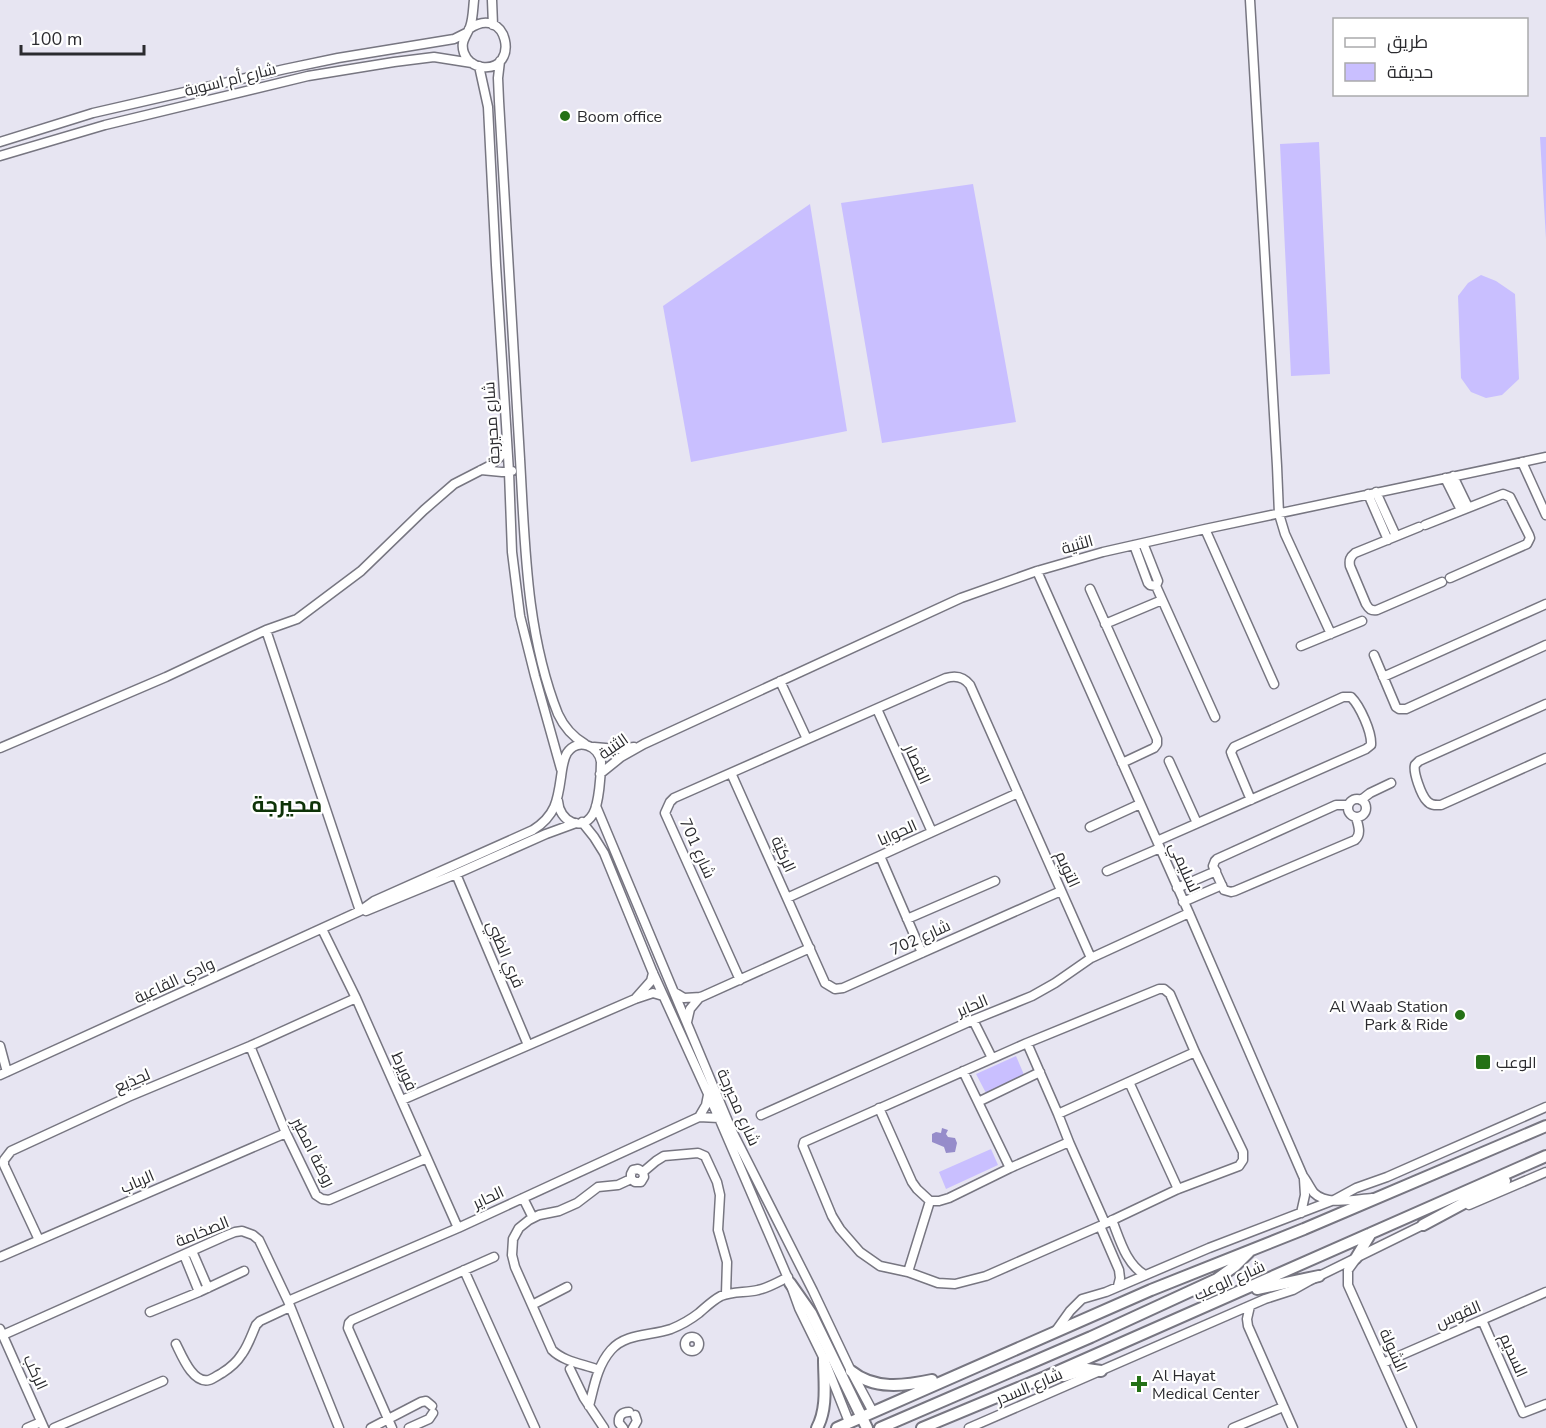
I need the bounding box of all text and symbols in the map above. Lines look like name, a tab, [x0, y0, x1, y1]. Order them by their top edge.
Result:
scale bar	[21, 18, 144, 56]
legend	[1333, 18, 1528, 96]
text: 100 m	[30, 27, 82, 51]
text: طريق	[1387, 30, 1428, 54]
street label: شارع أم اسوية	[182, 58, 278, 102]
text: حديقة	[1387, 60, 1433, 84]
place label: Boom office	[577, 106, 662, 128]
marker: Boom office	[558, 109, 572, 123]
street label: شارع محيرجة	[478, 381, 506, 465]
street label: الثنية	[1059, 530, 1096, 560]
street label: الثنية	[594, 729, 633, 765]
street label: القصار	[898, 740, 936, 788]
district label: محيرجة	[252, 790, 322, 820]
street label: شارع 701	[674, 815, 720, 882]
street label: الحوايا	[874, 815, 921, 851]
street label: الركيّة	[765, 833, 801, 876]
street label: لسليمي	[1161, 839, 1205, 897]
street label: التويم	[1049, 848, 1085, 891]
street label: شارع 702	[887, 915, 954, 961]
street label: قري الظبي	[479, 917, 529, 992]
street label: وادي القاعية	[131, 953, 219, 1011]
street label: الحاير	[952, 990, 991, 1023]
place label: Al Waab Station Park & Ride	[1329, 996, 1448, 1036]
marker: Al Waab Station Park & Ride	[1453, 1008, 1467, 1022]
street label: فويرط	[386, 1049, 422, 1094]
place label: الوعب	[1496, 1052, 1537, 1074]
marker: الوعب	[1474, 1053, 1492, 1071]
street label: لجذيع	[111, 1064, 154, 1098]
street label: شارع محيرجة	[711, 1065, 765, 1150]
street label: روضة امطير	[286, 1113, 340, 1191]
street label: الرباب	[117, 1165, 158, 1199]
street label: الحاير	[468, 1181, 508, 1215]
street label: الصخامة	[172, 1211, 233, 1253]
street label: شارع الوعب	[1190, 1255, 1268, 1306]
street label: القوس	[1432, 1296, 1485, 1334]
street label: الشولة	[1374, 1325, 1412, 1376]
street label: السديم	[1494, 1330, 1532, 1381]
street label: الركب	[18, 1351, 53, 1394]
street label: شارع السدر	[992, 1363, 1066, 1411]
place label: Al Hayat Medical Center	[1152, 1365, 1260, 1405]
marker: Al Hayat Medical Center	[1130, 1375, 1148, 1393]

